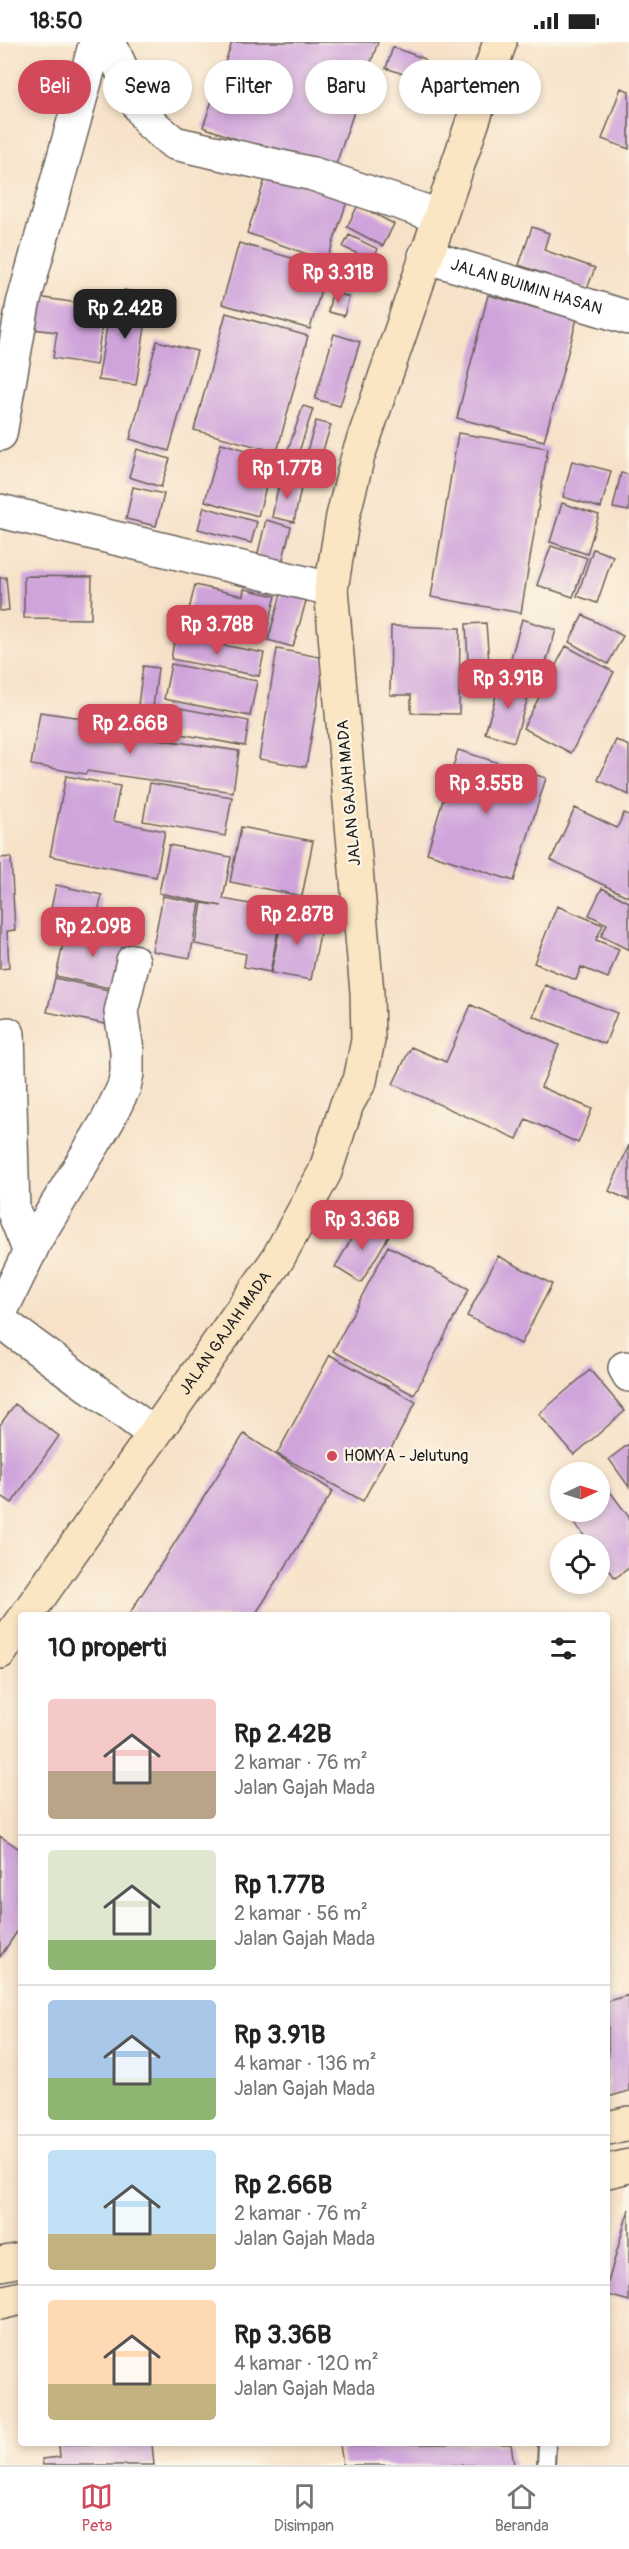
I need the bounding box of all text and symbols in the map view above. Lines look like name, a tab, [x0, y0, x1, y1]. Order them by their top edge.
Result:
text: 18:50	[30, 7, 83, 35]
chip: Beli	[18, 60, 91, 114]
chip: Sewa	[103, 60, 192, 114]
chip: Filter	[204, 60, 293, 114]
chip: Baru	[305, 60, 387, 114]
chip: Apartemen	[399, 60, 541, 114]
pin: Rp 3.31B	[276, 253, 400, 304]
street label: JALAN BUIMIN HASAN	[448, 254, 605, 319]
text: Rp 3.31B	[302, 260, 374, 285]
pin: Rp 2.42B	[63, 289, 187, 340]
text: Rp 2.42B	[87, 296, 163, 321]
pin: Rp 1.77B	[225, 449, 349, 500]
text: Rp 1.77B	[252, 456, 322, 481]
pin: Rp 3.78B	[155, 605, 279, 656]
text: Rp 3.78B	[181, 612, 253, 637]
pin: Rp 3.91B	[446, 659, 570, 710]
text: Rp 3.91B	[473, 666, 543, 691]
pin: Rp 2.66B	[68, 704, 192, 755]
text: Rp 2.66B	[92, 711, 168, 736]
street label: JALAN GAJAH MADA	[333, 719, 365, 867]
pin: Rp 3.55B	[424, 764, 548, 815]
text: Rp 3.55B	[449, 771, 523, 796]
pin: Rp 2.87B	[235, 895, 359, 946]
text: Rp 2.87B	[261, 902, 333, 927]
pin: Rp 2.09B	[31, 907, 155, 958]
text: Rp 2.09B	[55, 914, 131, 939]
pin: Rp 3.36B	[300, 1200, 424, 1251]
text: Rp 3.36B	[324, 1207, 400, 1232]
street label: JALAN GAJAH MADA	[175, 1267, 276, 1399]
place label: HOMYA - Jelutung	[344, 1446, 468, 1466]
marker: HOMYA - Jelutung	[325, 1449, 339, 1463]
north arrow	[550, 1462, 610, 1522]
map controls	[550, 1462, 610, 1594]
button: locate	[550, 1534, 610, 1594]
text: 10 properti	[48, 1632, 166, 1664]
icon: filters	[547, 1632, 580, 1665]
text: Rp 2.42B	[234, 1718, 332, 1750]
icon: home	[96, 1723, 168, 1795]
text: 2 kamar · 76 m²	[234, 1750, 368, 1775]
text: Jalan Gajah Mada	[234, 1775, 375, 1800]
text: Rp 1.77B	[234, 1869, 325, 1901]
icon: home	[96, 1874, 168, 1946]
text: 2 kamar · 56 m²	[234, 1901, 368, 1926]
text: Jalan Gajah Mada	[234, 1926, 375, 1951]
text: Rp 3.91B	[234, 2019, 325, 2051]
icon: home	[96, 2024, 168, 2096]
text: 4 kamar · 136 m²	[234, 2051, 376, 2076]
text: Jalan Gajah Mada	[234, 2076, 375, 2101]
text: Rp 2.66B	[234, 2169, 332, 2201]
icon: home	[96, 2174, 168, 2246]
text: 2 kamar · 76 m²	[234, 2201, 368, 2226]
text: Jalan Gajah Mada	[234, 2226, 375, 2251]
text: Rp 3.36B	[234, 2319, 332, 2351]
icon: home	[96, 2324, 168, 2396]
text: 4 kamar · 120 m²	[234, 2351, 379, 2376]
text: Jalan Gajah Mada	[234, 2376, 375, 2401]
tab: Peta	[80, 2480, 113, 2536]
tab: Disimpan	[274, 2480, 334, 2536]
tab: Beranda	[495, 2480, 549, 2536]

